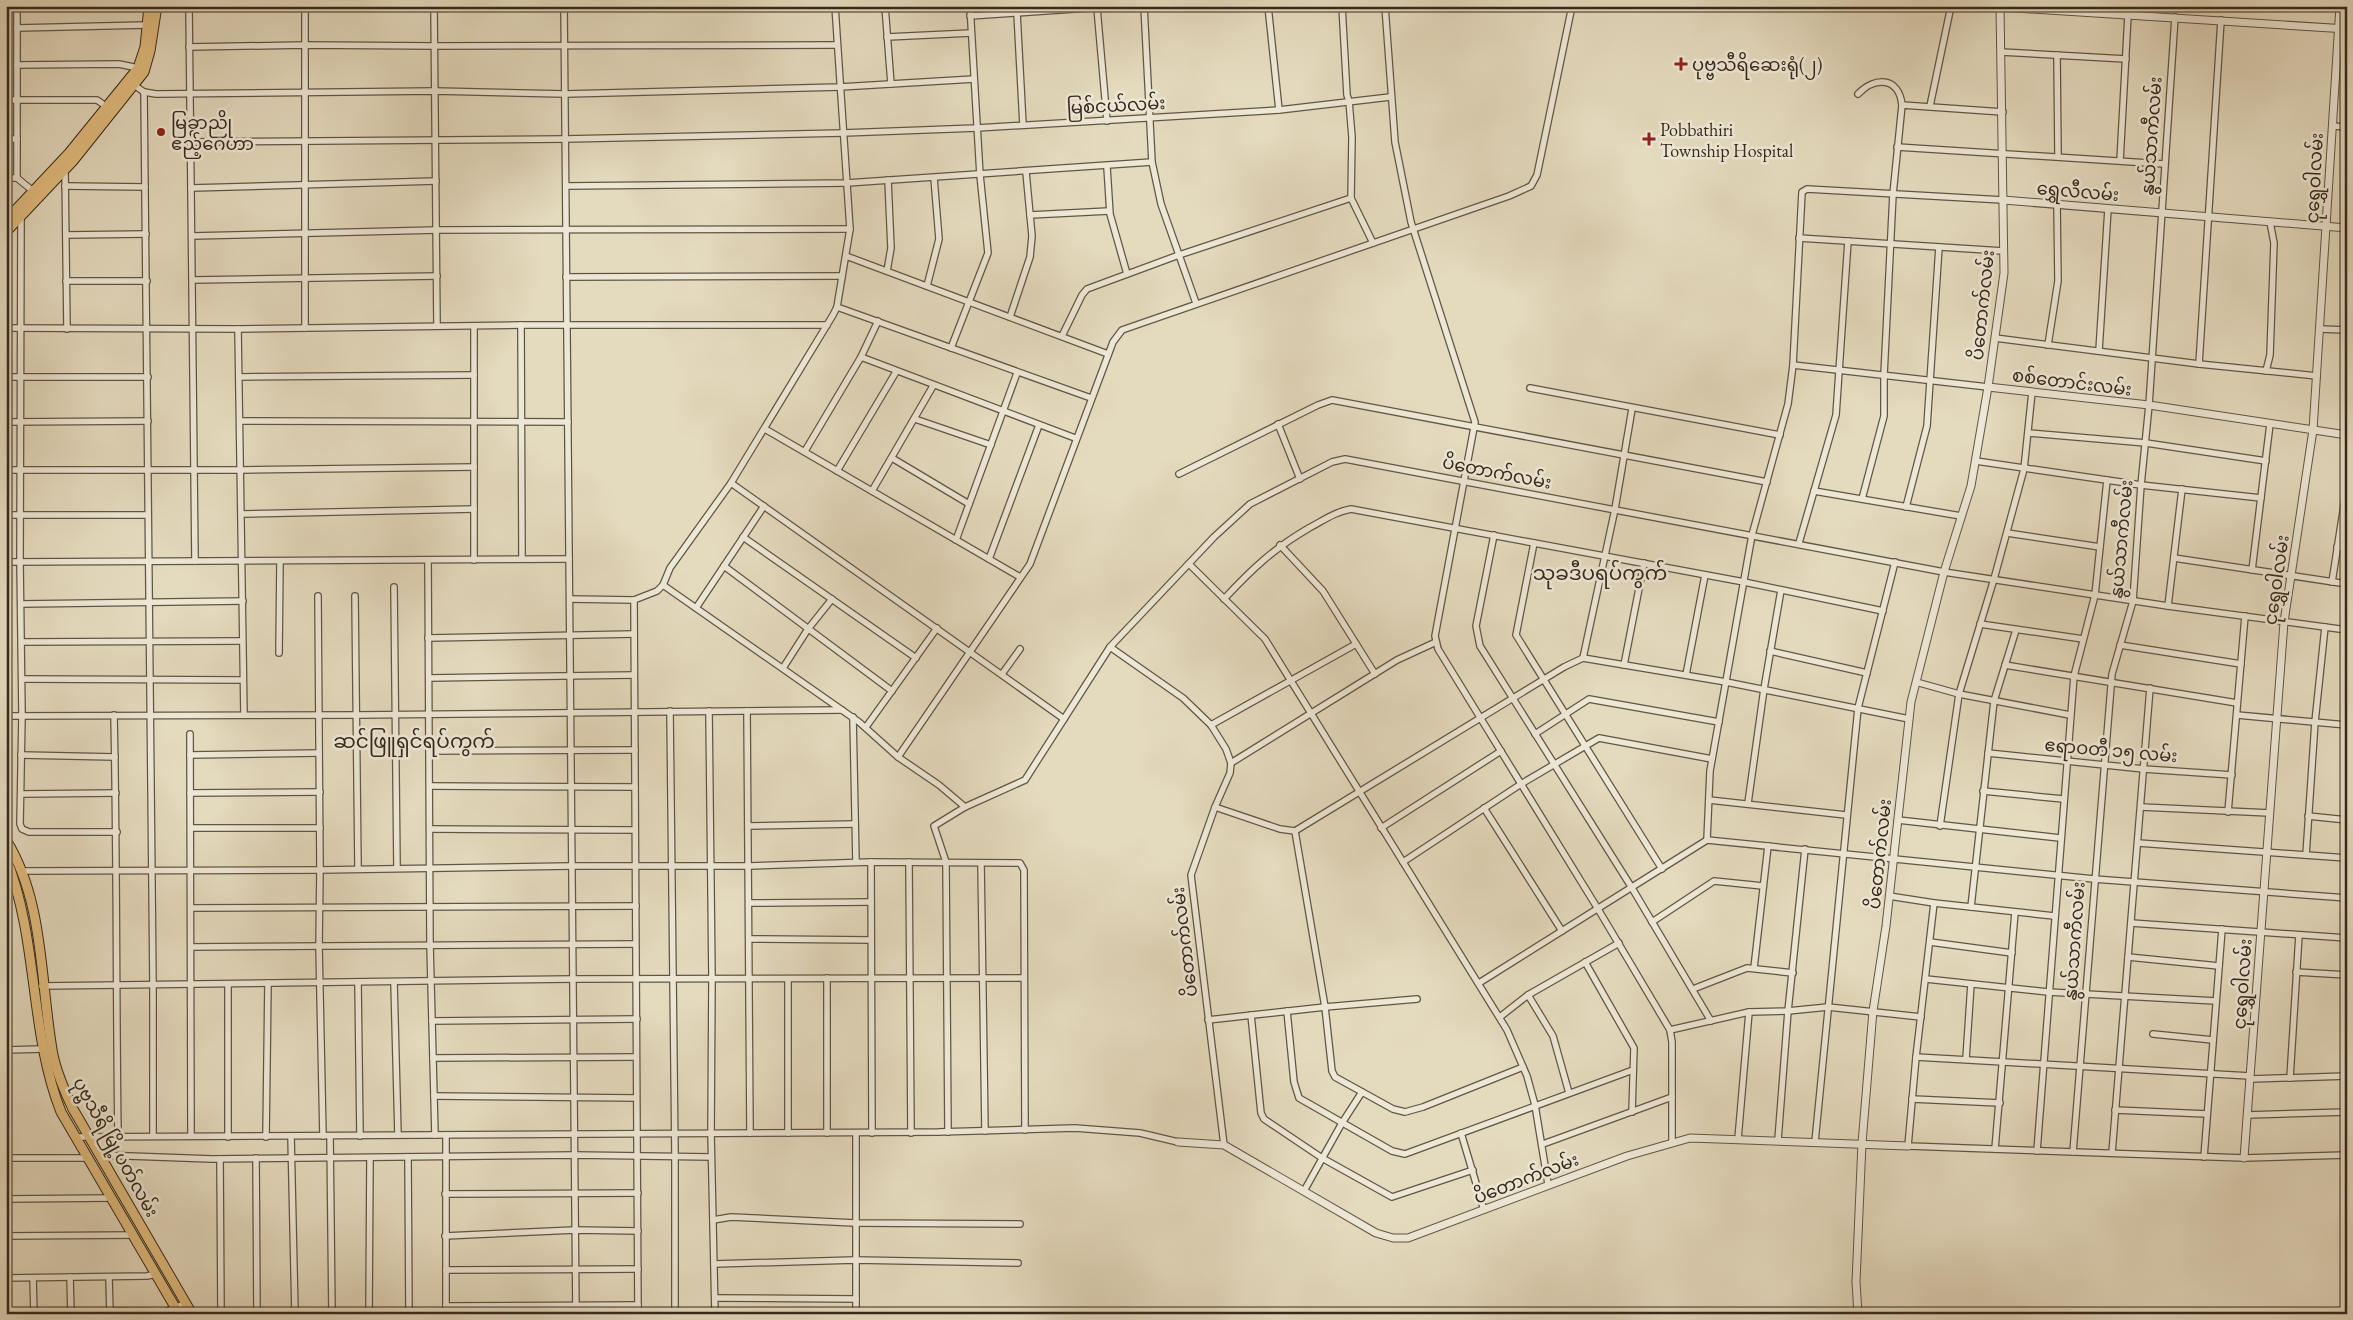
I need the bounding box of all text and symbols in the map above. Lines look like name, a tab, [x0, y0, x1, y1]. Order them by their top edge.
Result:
place label: ပုဗ္ဗသီရိဆေးရုံ(၂)	[1692, 51, 1822, 80]
marker: ပုဗ္ဗသီရိဆေးရုံ(၂)	[1674, 57, 1688, 71]
street label: နွယ်သာကီလမ်း	[2133, 76, 2171, 196]
street label: မြစ်ငယ်လမ်း	[1066, 90, 1166, 123]
place label: မြခွာညို ဧည့်ဂေဟာ	[171, 109, 254, 159]
place label: Pobbathiri Township Hospital	[1660, 118, 1793, 162]
marker: မြခွာညို ဧည့်ဂေဟာ	[155, 126, 167, 138]
marker: Pobbathiri Township Hospital	[1642, 132, 1656, 146]
street label: ငုရွှေဝါလမ်း	[2299, 132, 2332, 224]
street label: ရွှေလီလမ်း	[2036, 174, 2120, 210]
street label: ပိတောက်လမ်း	[1963, 249, 1999, 361]
street label: စစ်တောင်းလမ်း	[2011, 362, 2133, 401]
street label: ပိတောက်လမ်း	[1441, 448, 1554, 494]
street label: နွယ်သာကီလမ်း	[2102, 479, 2142, 600]
street label: ငုရွှေဝါလမ်း	[2257, 533, 2298, 627]
district label: သုခဒီပရပ်ကွက်	[1533, 559, 1667, 590]
district label: ဆင်ဖြူရှင်ရပ်ကွက်	[333, 727, 495, 758]
street label: ဧရာဝတီ ၁၅ လမ်း	[2043, 731, 2179, 771]
street label: ပိတောက်လမ်း	[1860, 798, 1896, 910]
street label: နွယ်သာကီလမ်း	[2056, 881, 2094, 1001]
street label: ပိတောက်လမ်း	[1164, 886, 1202, 999]
street label: ငုရွှေဝါလမ်း	[2226, 938, 2261, 1030]
street label: ပုဗ္ဗသီရိ မြို့ပတ်လမ်း	[64, 1072, 166, 1223]
street label: ပိတောက်လမ်း	[1470, 1146, 1582, 1209]

